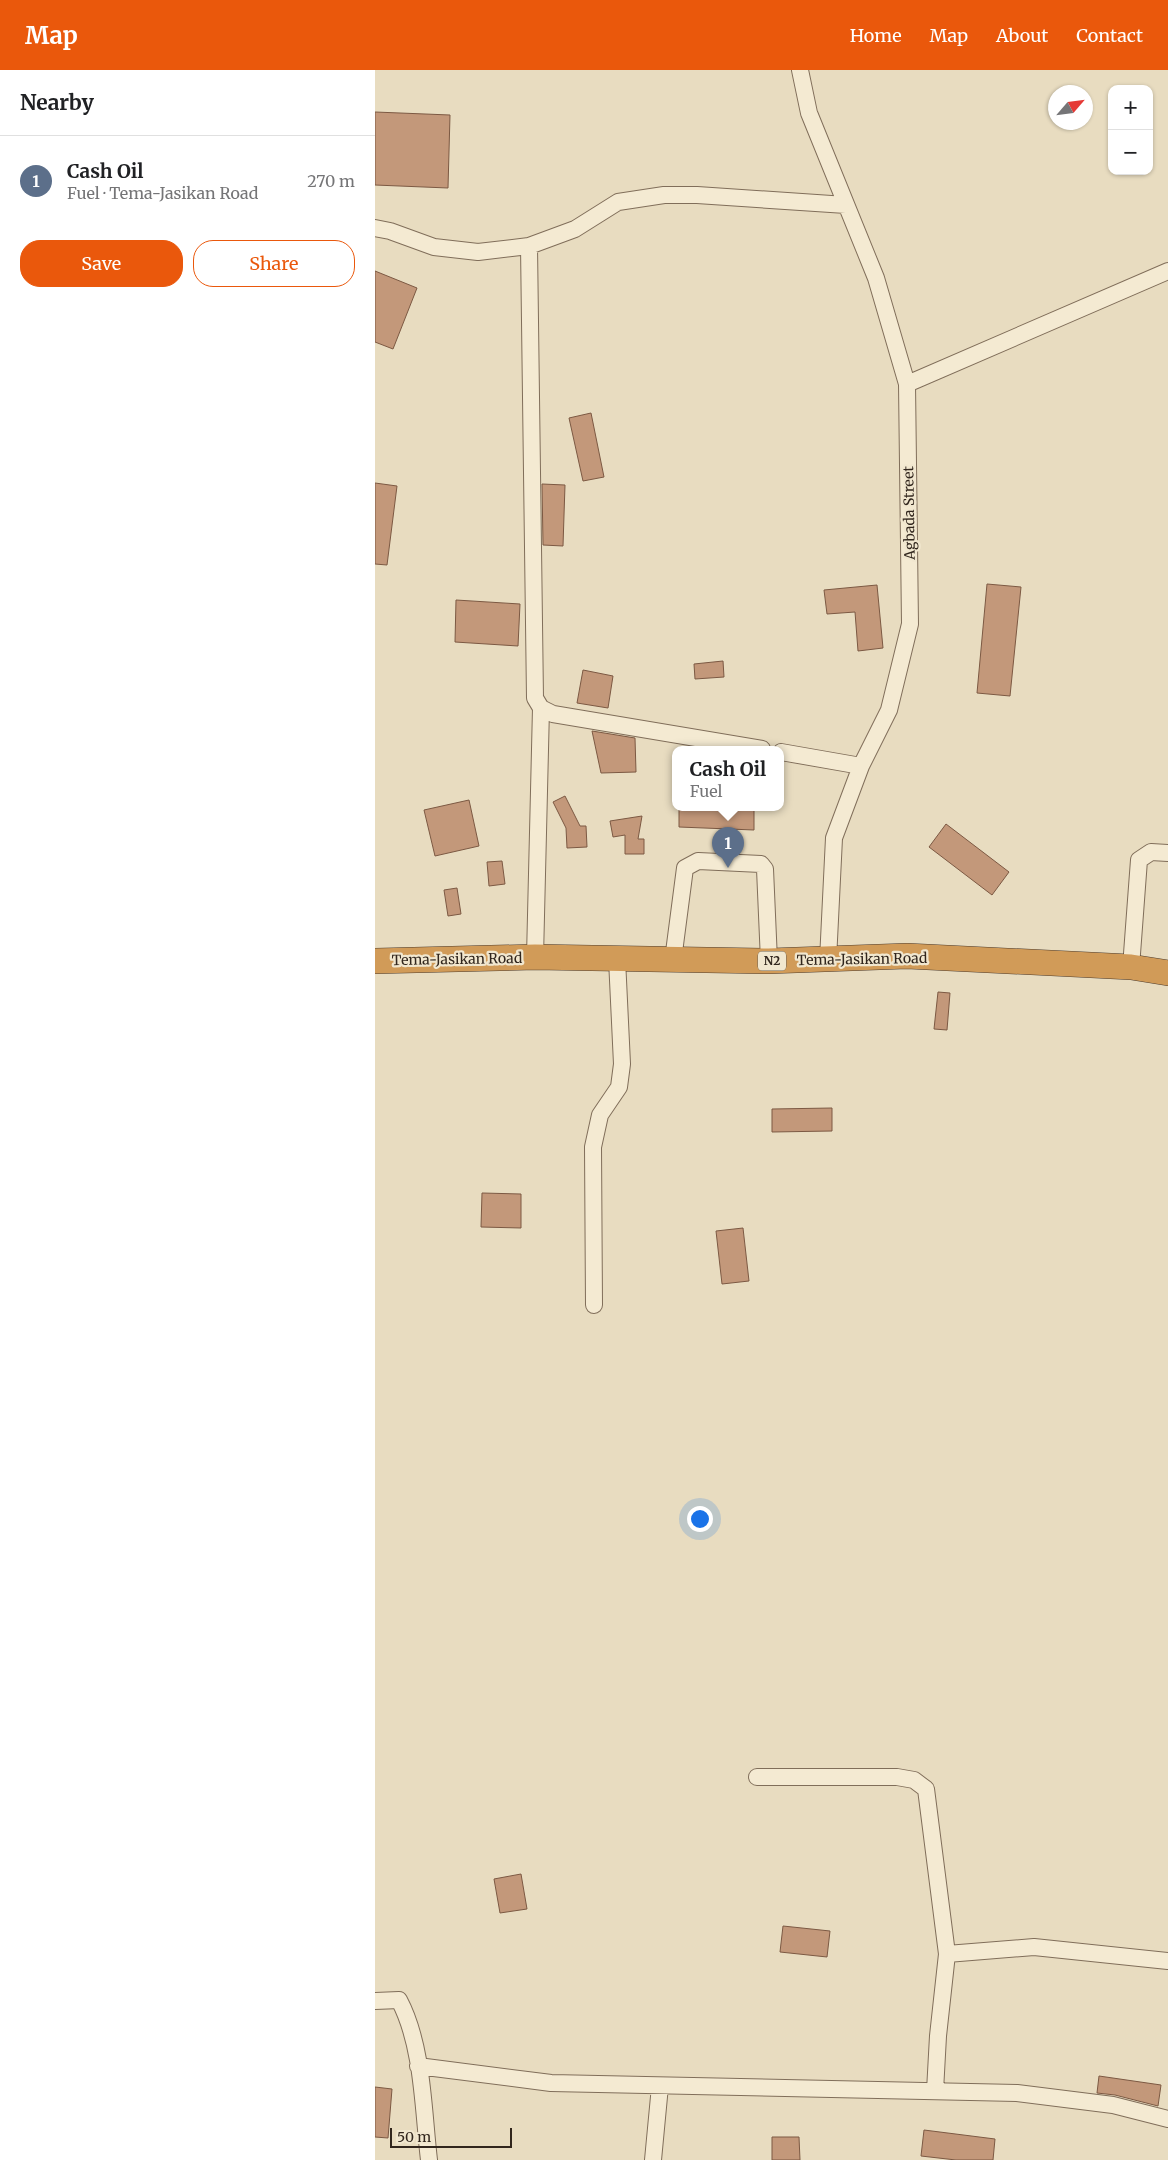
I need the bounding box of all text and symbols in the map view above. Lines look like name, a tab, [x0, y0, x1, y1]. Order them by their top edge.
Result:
text: Map	[25, 20, 78, 51]
text: Home	[850, 24, 902, 47]
text: Map	[930, 24, 968, 47]
text: About	[996, 24, 1048, 47]
text: Contact	[1076, 24, 1143, 47]
north arrow	[1048, 85, 1093, 130]
map controls	[1108, 85, 1153, 175]
button: +	[1108, 85, 1153, 130]
text: Nearby	[20, 89, 94, 116]
button: −	[1108, 130, 1153, 175]
text: Cash Oil	[67, 159, 144, 183]
text: 1	[32, 171, 40, 191]
text: 270 m	[307, 171, 355, 191]
text: Fuel · Tema-Jasikan Road	[67, 183, 258, 203]
button: Save	[20, 240, 183, 287]
button: Share	[193, 240, 355, 287]
street label: Agbada Street	[899, 465, 919, 561]
popup	[672, 746, 784, 811]
text: Cash Oil	[690, 757, 766, 781]
text: Fuel	[690, 781, 723, 801]
pin: 1	[712, 827, 744, 868]
street label: Tema-Jasikan Road	[392, 949, 523, 969]
street label: Tema-Jasikan Road	[797, 949, 928, 969]
road number: N2	[758, 951, 786, 970]
your location	[687, 1506, 713, 1532]
scale bar	[390, 2125, 513, 2148]
text: 50 m	[397, 2128, 431, 2146]

